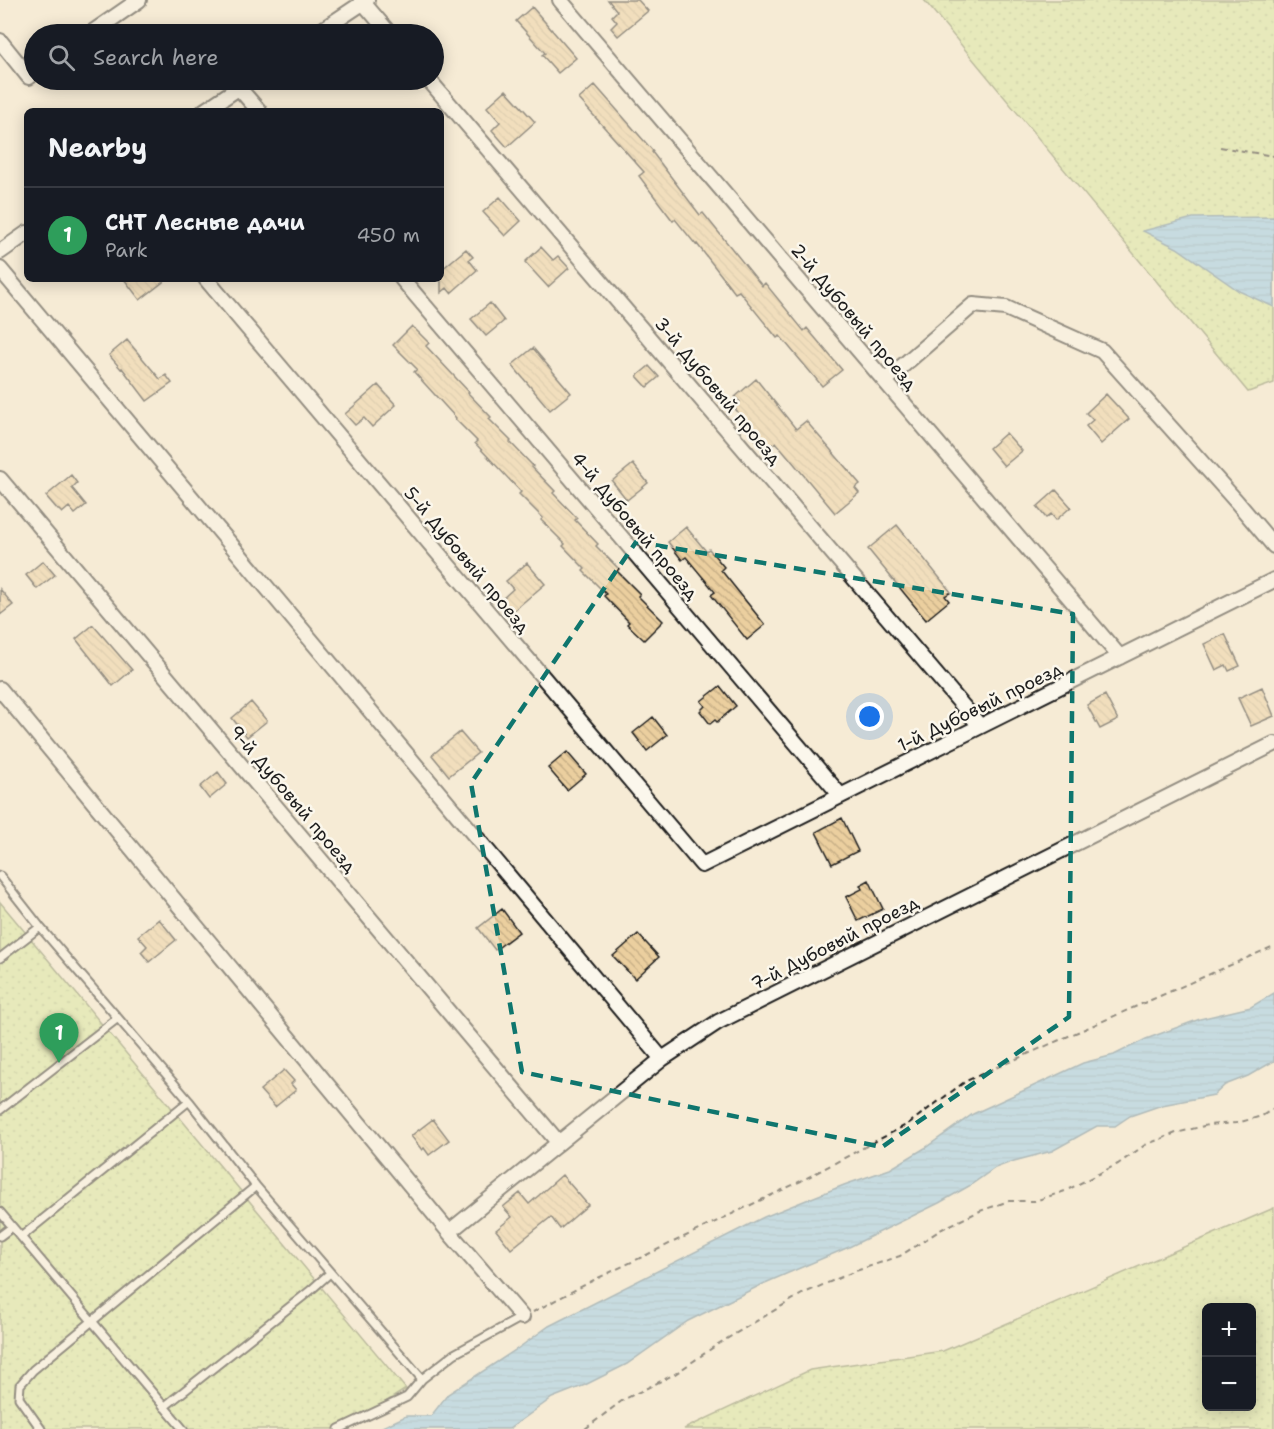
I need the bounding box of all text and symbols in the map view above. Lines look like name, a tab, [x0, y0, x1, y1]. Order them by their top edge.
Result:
search box	[24, 24, 444, 90]
icon: search	[45, 41, 78, 74]
text: Search here	[93, 43, 219, 72]
text: Nearby	[48, 130, 147, 165]
text: СНТ Лесные дачи	[105, 208, 305, 237]
text: 1	[63, 222, 72, 248]
text: 450 m	[356, 222, 420, 248]
text: Park	[105, 237, 148, 263]
street label: 2-й Дубовый проезд	[785, 239, 923, 396]
street label: 3-й Дубовый проезд	[649, 312, 787, 470]
street label: 4-й Дубовый проезд	[566, 447, 704, 605]
street label: 5-й Дубовый проезд	[399, 482, 536, 639]
street label: 1-й Дубовый проезд	[894, 656, 1067, 757]
your location	[855, 702, 884, 731]
street label: 9-й Дубовый проезд	[224, 720, 362, 878]
street label: 7-й Дубовый проезд	[747, 890, 924, 996]
pin: 1	[40, 1014, 78, 1063]
map controls	[1202, 1303, 1256, 1411]
button: +	[1202, 1303, 1256, 1357]
button: −	[1202, 1357, 1256, 1411]

